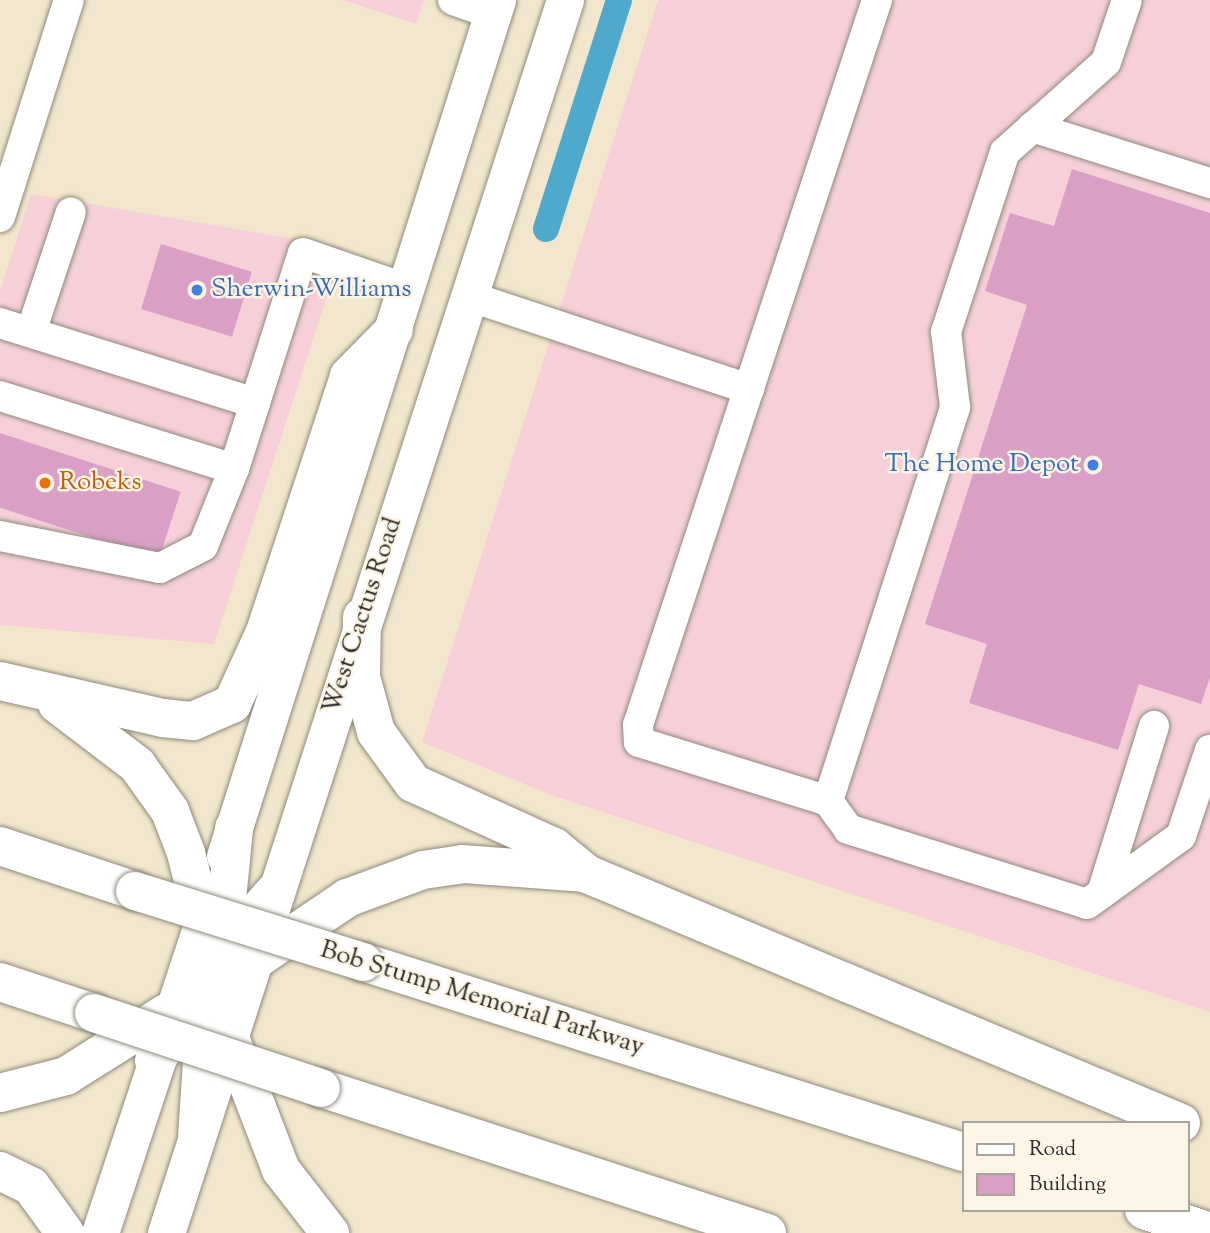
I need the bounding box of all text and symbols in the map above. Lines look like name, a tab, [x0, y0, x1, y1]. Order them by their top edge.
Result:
place label: Sherwin-Williams	[211, 274, 411, 306]
marker: Sherwin-Williams	[189, 282, 205, 298]
place label: The Home Depot	[885, 449, 1079, 481]
marker: The Home Depot	[1085, 457, 1101, 473]
place label: Robeks	[59, 467, 141, 499]
marker: Robeks	[37, 475, 53, 491]
street label: West Cactus Road	[316, 514, 410, 718]
street label: Bob Stump Memorial Parkway	[316, 935, 648, 1063]
legend	[962, 1121, 1189, 1212]
text: Road	[1029, 1135, 1076, 1165]
text: Building	[1029, 1170, 1106, 1200]

